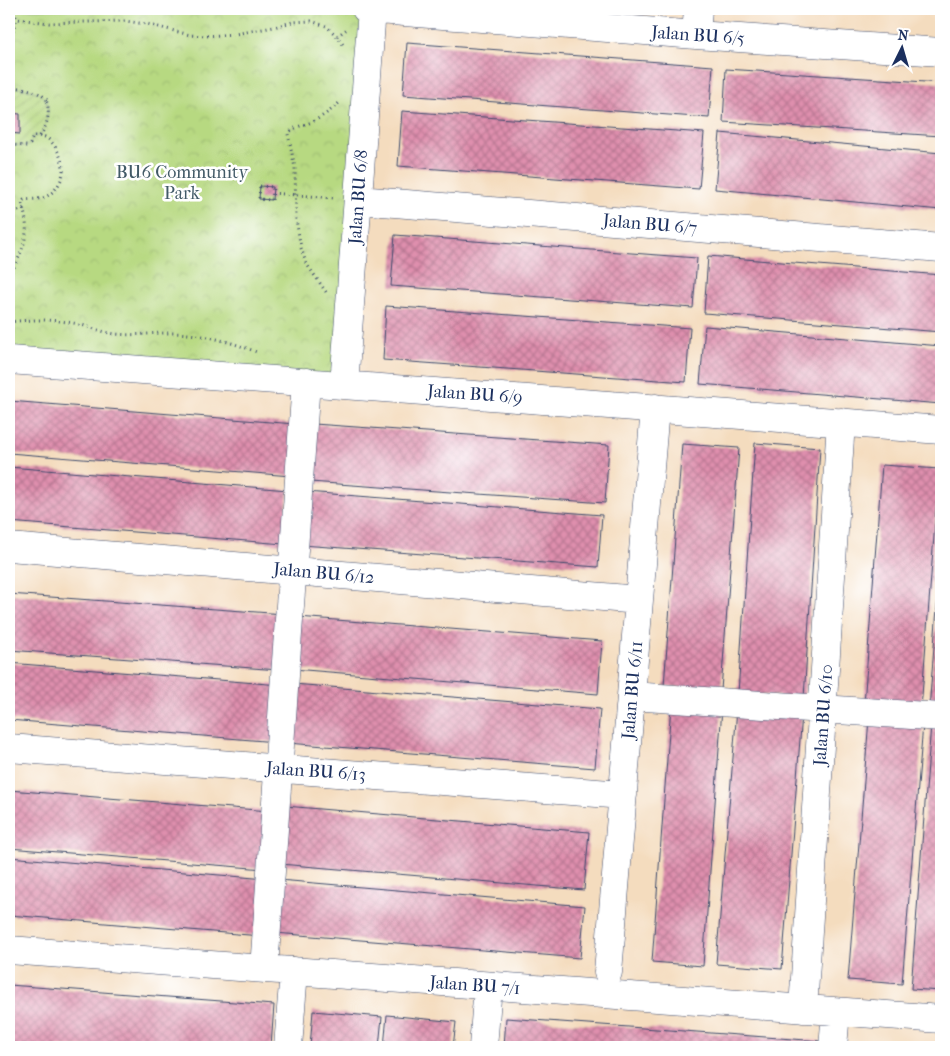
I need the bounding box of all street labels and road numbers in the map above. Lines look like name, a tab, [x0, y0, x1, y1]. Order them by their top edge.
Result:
street label: Jalan BU 6/5	[649, 22, 746, 49]
street label: Jalan BU 6/8	[345, 149, 372, 247]
street label: Jalan BU 6/7	[600, 210, 698, 239]
street label: Jalan BU 6/9	[425, 381, 523, 408]
street label: Jalan BU 6/12	[270, 558, 375, 588]
street label: Jalan BU 6/11	[618, 640, 647, 742]
street label: Jalan BU 6/10	[809, 663, 838, 769]
street label: Jalan BU 6/13	[264, 757, 366, 785]
street label: Jalan BU 7/1	[427, 972, 521, 999]

